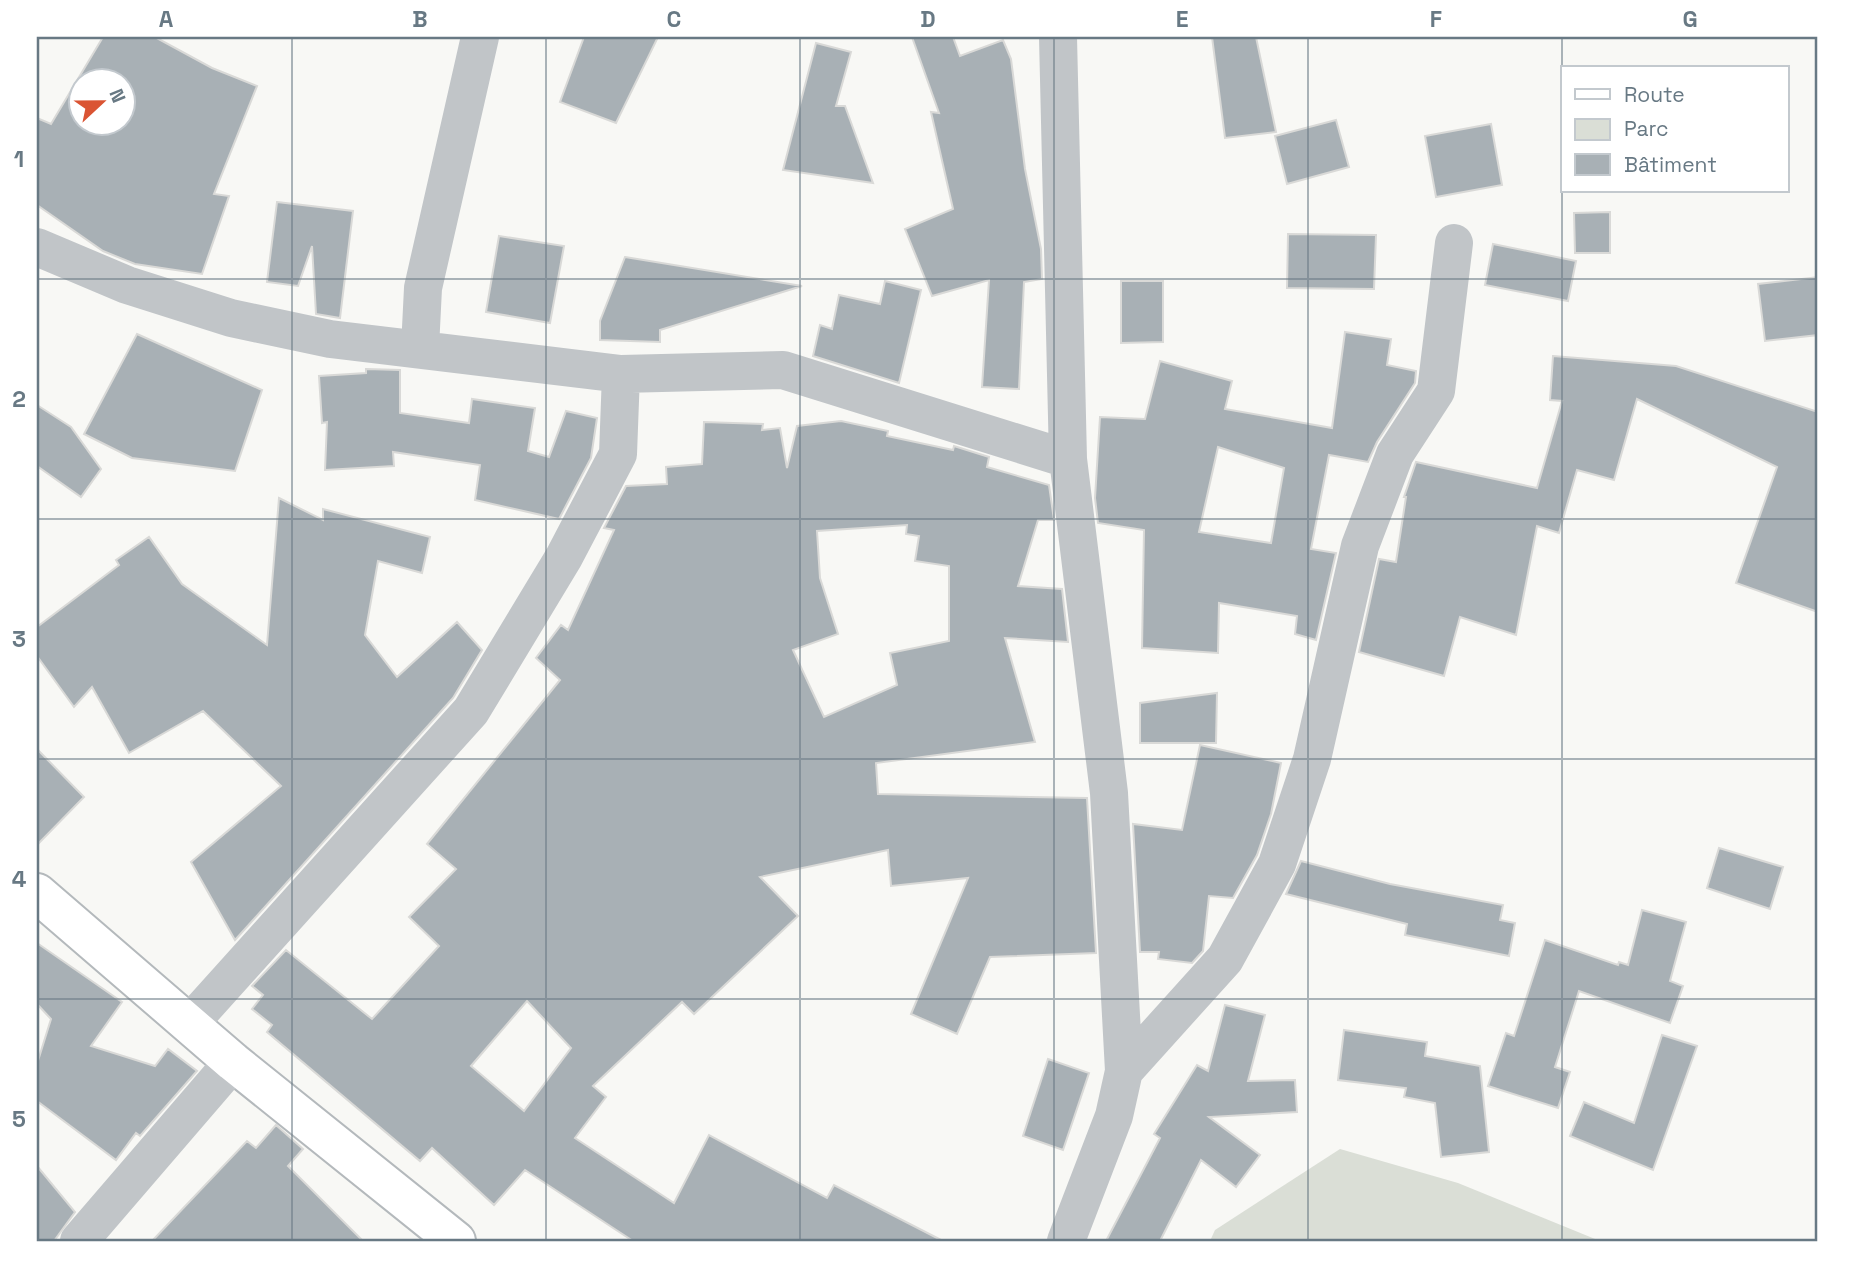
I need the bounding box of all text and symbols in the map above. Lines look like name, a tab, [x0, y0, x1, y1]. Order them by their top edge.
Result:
text: A	[159, 4, 174, 34]
text: B	[412, 4, 428, 34]
text: C	[667, 4, 681, 34]
text: D	[920, 4, 936, 34]
text: E	[1176, 4, 1188, 34]
text: F	[1430, 4, 1442, 34]
text: G	[1682, 4, 1698, 34]
north arrow	[66, 66, 136, 136]
legend	[1561, 66, 1788, 192]
text: Route	[1624, 81, 1685, 108]
text: N	[103, 85, 131, 106]
text: Parc	[1624, 115, 1669, 142]
text: 1	[14, 144, 24, 174]
text: Bâtiment	[1624, 151, 1717, 178]
text: 2	[12, 384, 26, 414]
text: 3	[12, 624, 26, 654]
text: 4	[12, 864, 27, 894]
text: 5	[12, 1104, 26, 1134]

